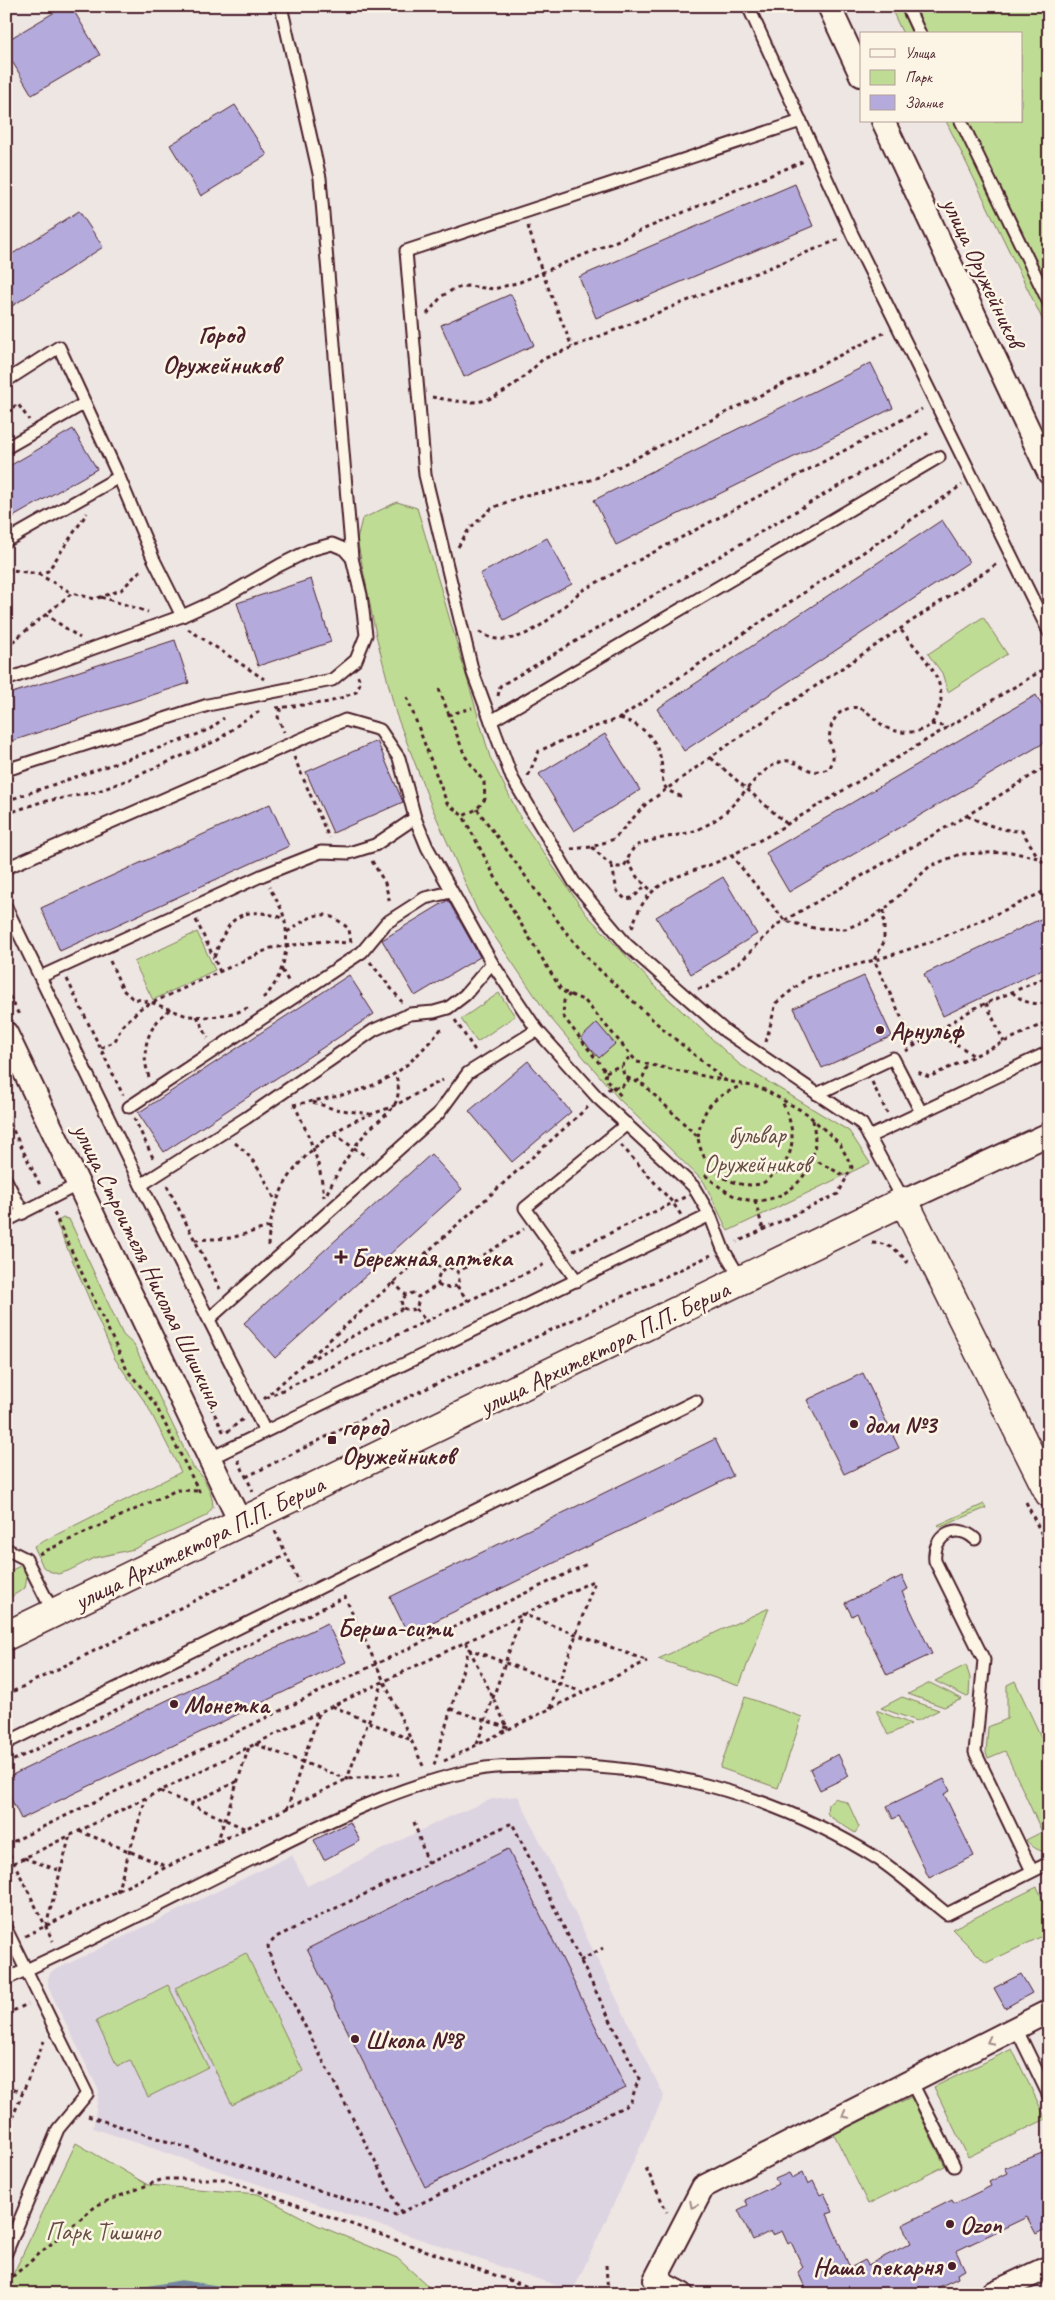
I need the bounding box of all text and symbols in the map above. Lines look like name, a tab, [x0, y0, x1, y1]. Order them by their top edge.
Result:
legend	[860, 32, 1022, 122]
text: Улица	[905, 44, 936, 63]
text: Парк	[905, 68, 933, 87]
text: Здание	[905, 94, 944, 113]
street label: улица Оружейников	[934, 191, 1034, 357]
district label: Город Оружейников	[162, 318, 285, 381]
place label: Арнульф	[890, 1015, 966, 1047]
marker: Арнульф	[874, 1024, 886, 1036]
street label: улица Строителя Николая Шишкина	[64, 1116, 232, 1414]
park label: бульвар Оружейников	[704, 1119, 816, 1180]
place label: Бережная аптека	[351, 1242, 513, 1274]
marker: Бережная аптека	[335, 1251, 347, 1263]
street label: улица Архитектора П.П. Берша	[472, 1273, 736, 1423]
place label: дом №3	[864, 1409, 939, 1441]
place label: город Оружейников	[342, 1411, 459, 1472]
marker: дом №3	[848, 1418, 860, 1430]
marker: город Оружейников	[326, 1434, 338, 1446]
street label: улица Архитектора П.П. Берша	[67, 1468, 331, 1618]
district label: Берша-сити	[337, 1611, 454, 1644]
place label: Монетка	[184, 1689, 271, 1721]
marker: Монетка	[168, 1698, 180, 1710]
place label: Школа №8	[365, 2024, 465, 2056]
marker: Школа №8	[349, 2033, 361, 2045]
one-way arrow	[986, 2035, 995, 2045]
one-way arrow	[841, 2109, 850, 2119]
one-way arrow	[689, 2200, 699, 2209]
place label: Ozon	[960, 2209, 1002, 2241]
park label: Парк Тишино	[46, 2216, 162, 2248]
marker: Ozon	[944, 2218, 956, 2230]
place label: Наша пекарня	[813, 2251, 944, 2283]
marker: Наша пекарня	[946, 2260, 958, 2272]

